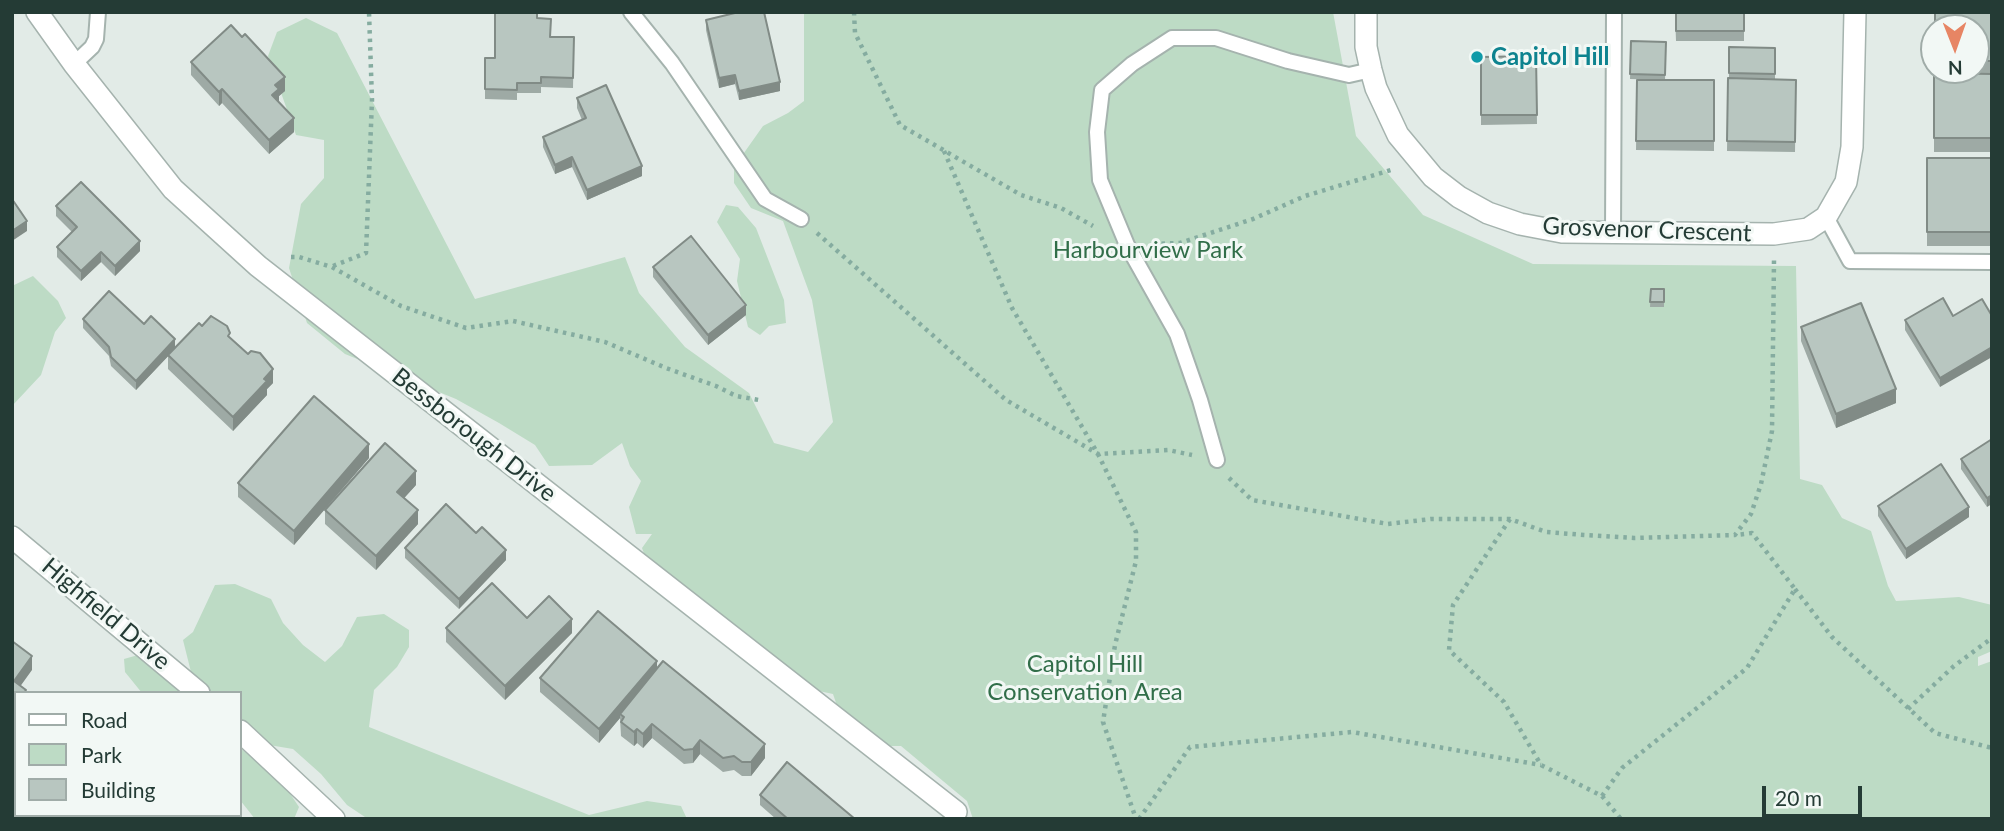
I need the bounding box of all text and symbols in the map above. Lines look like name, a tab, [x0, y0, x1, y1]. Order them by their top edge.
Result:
north arrow	[1920, 14, 1990, 84]
place label: Capitol Hill	[1491, 43, 1610, 71]
marker: Capitol Hill	[1469, 49, 1485, 65]
text: N	[1948, 57, 1963, 80]
street label: Grosvenor Crescent	[1542, 212, 1752, 248]
park label: Harbourview Park	[1053, 236, 1243, 264]
street label: Bessborough Drive	[386, 362, 562, 508]
street label: Highfield Drive	[36, 552, 176, 676]
park label: Capitol Hill Conservation Area	[987, 650, 1183, 706]
legend	[14, 691, 242, 817]
text: Road	[81, 707, 128, 732]
text: Park	[81, 742, 122, 767]
scale bar	[1766, 772, 1866, 816]
text: Building	[81, 777, 156, 802]
text: 20 m	[1775, 785, 1822, 810]

